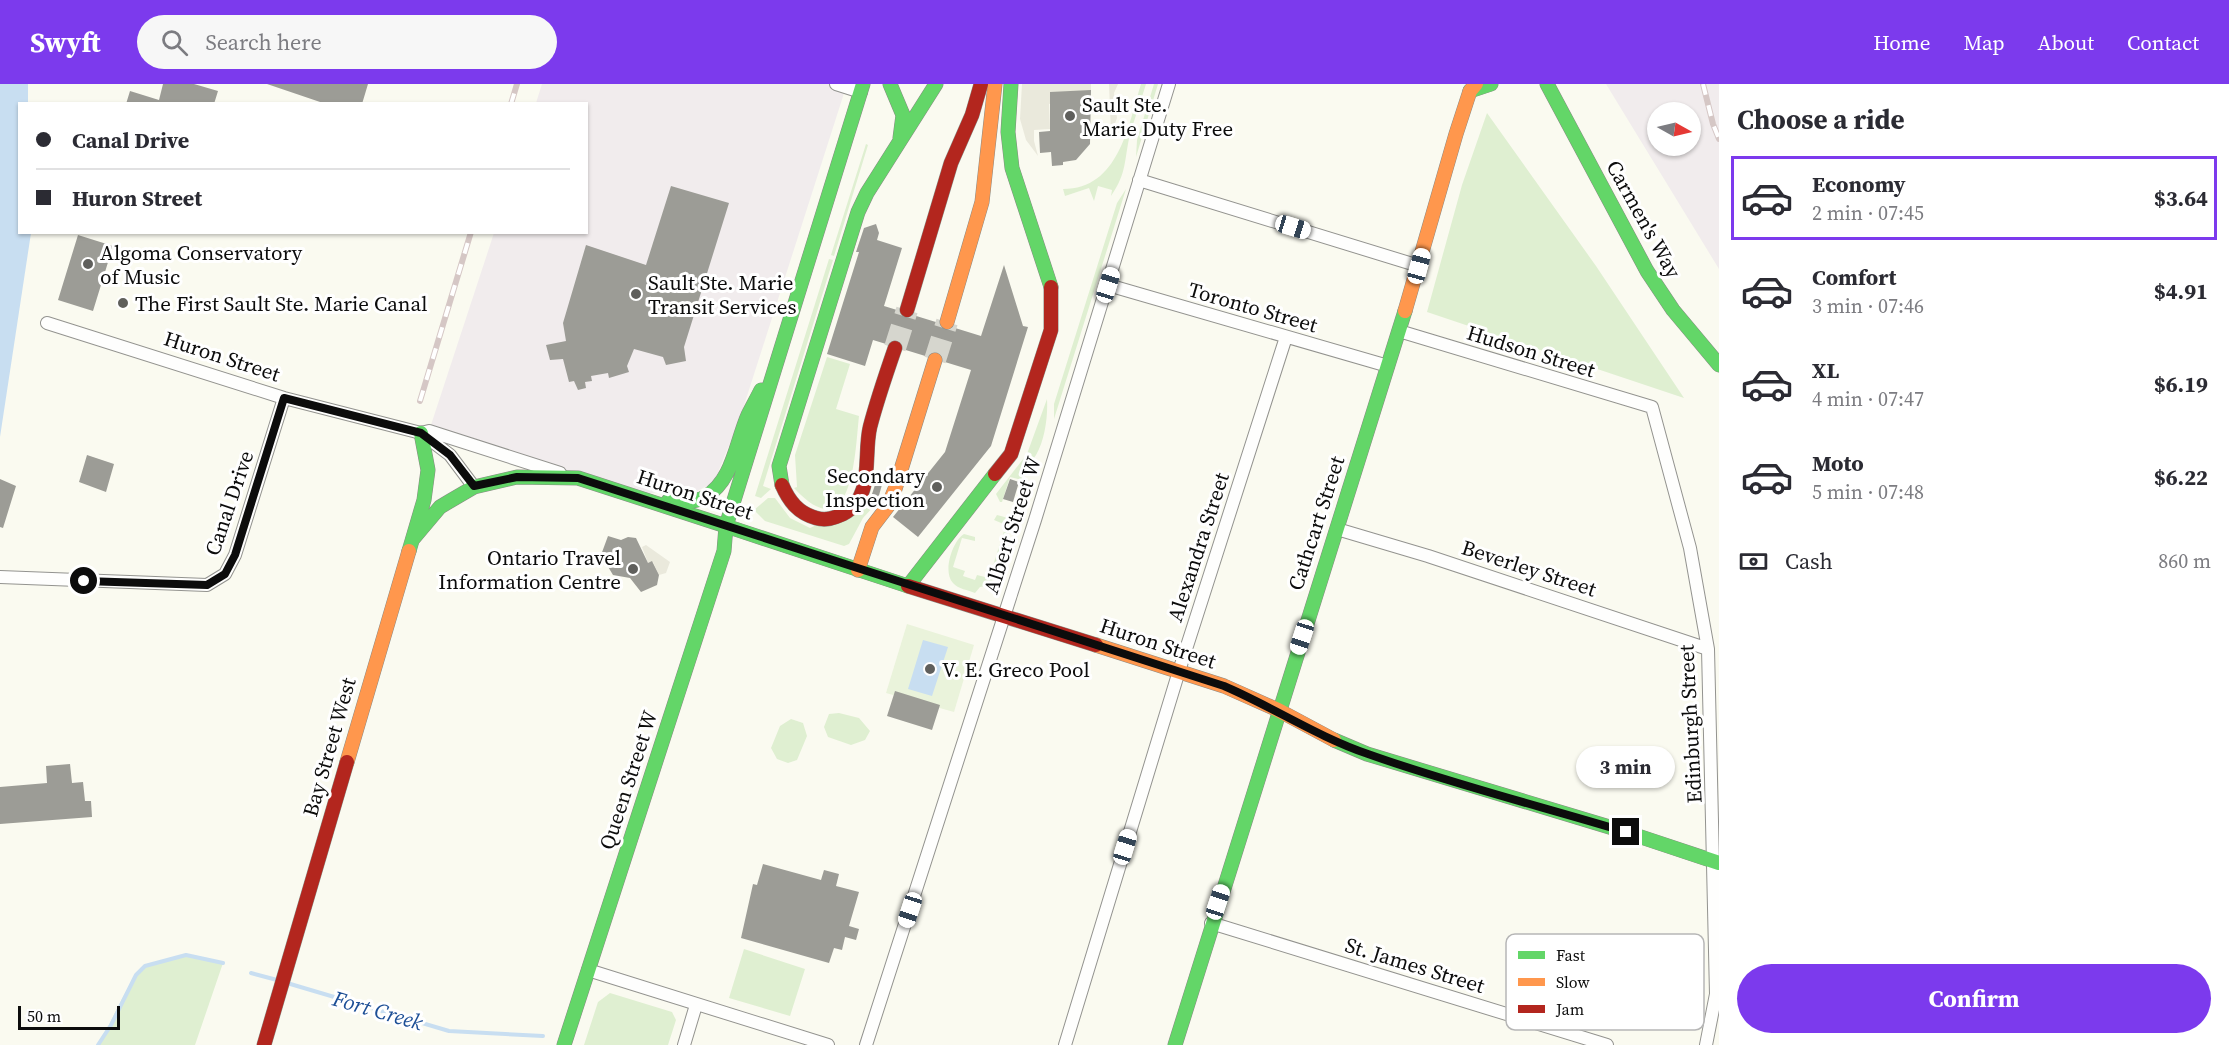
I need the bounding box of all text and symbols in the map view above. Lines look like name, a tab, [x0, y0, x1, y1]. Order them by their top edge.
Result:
search box	[137, 15, 557, 69]
text: Swyft	[30, 23, 101, 61]
icon: search	[158, 26, 191, 59]
text: Search here	[206, 27, 322, 57]
text: Home	[1873, 28, 1931, 57]
text: Map	[1964, 28, 2005, 57]
text: About	[2038, 28, 2094, 57]
text: Contact	[2127, 28, 2199, 57]
place label: Sault Ste. Marie Duty Free	[1082, 90, 1233, 143]
text: Choose a ride	[1737, 101, 1905, 138]
north arrow	[1647, 102, 1701, 156]
map controls	[1647, 102, 1701, 156]
marker: Sault Ste. Marie Duty Free	[1063, 109, 1077, 123]
text: Canal Drive	[72, 125, 189, 155]
street label: Carmen's Way	[1600, 155, 1688, 283]
text: Economy	[1812, 169, 1906, 199]
icon: car	[1740, 171, 1794, 225]
text: Huron Street	[72, 183, 202, 213]
text: $3.64	[2154, 183, 2208, 213]
text: 2 min · 07:45	[1812, 199, 1924, 227]
car	[1273, 213, 1313, 241]
place label: Algoma Conservatory of Music	[100, 238, 303, 291]
car	[1406, 246, 1432, 286]
marker: Algoma Conservatory of Music	[81, 257, 95, 271]
text: Comfort	[1812, 262, 1896, 292]
icon: car	[1740, 264, 1794, 318]
car	[1094, 265, 1122, 305]
place label: Sault Ste. Marie Transit Services	[648, 268, 797, 321]
street label: Toronto Street	[1185, 275, 1321, 339]
text: $4.91	[2154, 276, 2208, 306]
marker: Sault Ste. Marie Transit Services	[629, 287, 643, 301]
place label: The First Sault Ste. Marie Canal	[135, 289, 427, 318]
text: 3 min · 07:46	[1812, 292, 1924, 320]
marker: The First Sault Ste. Marie Canal	[116, 296, 130, 310]
street label: Hudson Street	[1463, 318, 1599, 384]
street label: Huron Street	[160, 324, 284, 388]
text: XL	[1812, 355, 1839, 385]
icon: car	[1740, 357, 1794, 411]
text: $6.19	[2154, 369, 2208, 399]
text: 4 min · 07:47	[1812, 385, 1924, 413]
street label: Canal Drive	[198, 447, 260, 559]
text: Moto	[1812, 448, 1864, 478]
icon: car	[1740, 450, 1794, 504]
street label: Albert Street W	[976, 452, 1048, 597]
street label: Cathcart Street	[1281, 452, 1351, 594]
place label: Secondary Inspection	[825, 461, 925, 514]
street label: Huron Street	[633, 462, 757, 526]
text: $6.22	[2154, 462, 2208, 492]
street label: Alexandra Street	[1160, 468, 1236, 625]
text: 5 min · 07:48	[1812, 478, 1924, 506]
marker: Secondary Inspection	[930, 480, 944, 494]
street label: Beverley Street	[1458, 533, 1600, 603]
place label: Ontario Travel Information Centre	[438, 543, 621, 596]
icon: cash	[1737, 545, 1770, 578]
text: Cash	[1785, 546, 1833, 576]
text: 860 m	[2158, 547, 2211, 575]
marker: Ontario Travel Information Centre	[626, 562, 640, 576]
route start	[70, 567, 97, 594]
street label: Huron Street	[1096, 611, 1220, 675]
car	[1288, 617, 1316, 657]
street label: Edinburgh Street	[1671, 644, 1709, 804]
place label: V. E. Greco Pool	[942, 655, 1090, 684]
marker: V. E. Greco Pool	[923, 662, 937, 676]
street label: Bay Street West	[295, 674, 363, 820]
street label: Queen Street W	[592, 706, 664, 853]
callout: 3 min	[1576, 745, 1676, 787]
text: 3 min	[1600, 753, 1651, 781]
route end	[1612, 818, 1639, 845]
car	[1111, 827, 1139, 867]
car	[1204, 882, 1232, 922]
car	[896, 890, 924, 930]
street label: St. James Street	[1342, 930, 1488, 1000]
legend	[1506, 934, 1704, 1030]
text: Fast	[1556, 944, 1586, 966]
button: Confirm	[1737, 964, 2211, 1033]
text: Slow	[1556, 971, 1591, 993]
water label: Fort Creek	[328, 983, 427, 1037]
text: Jam	[1555, 998, 1584, 1020]
scale bar	[18, 1003, 120, 1030]
text: 50 m	[27, 1005, 61, 1027]

